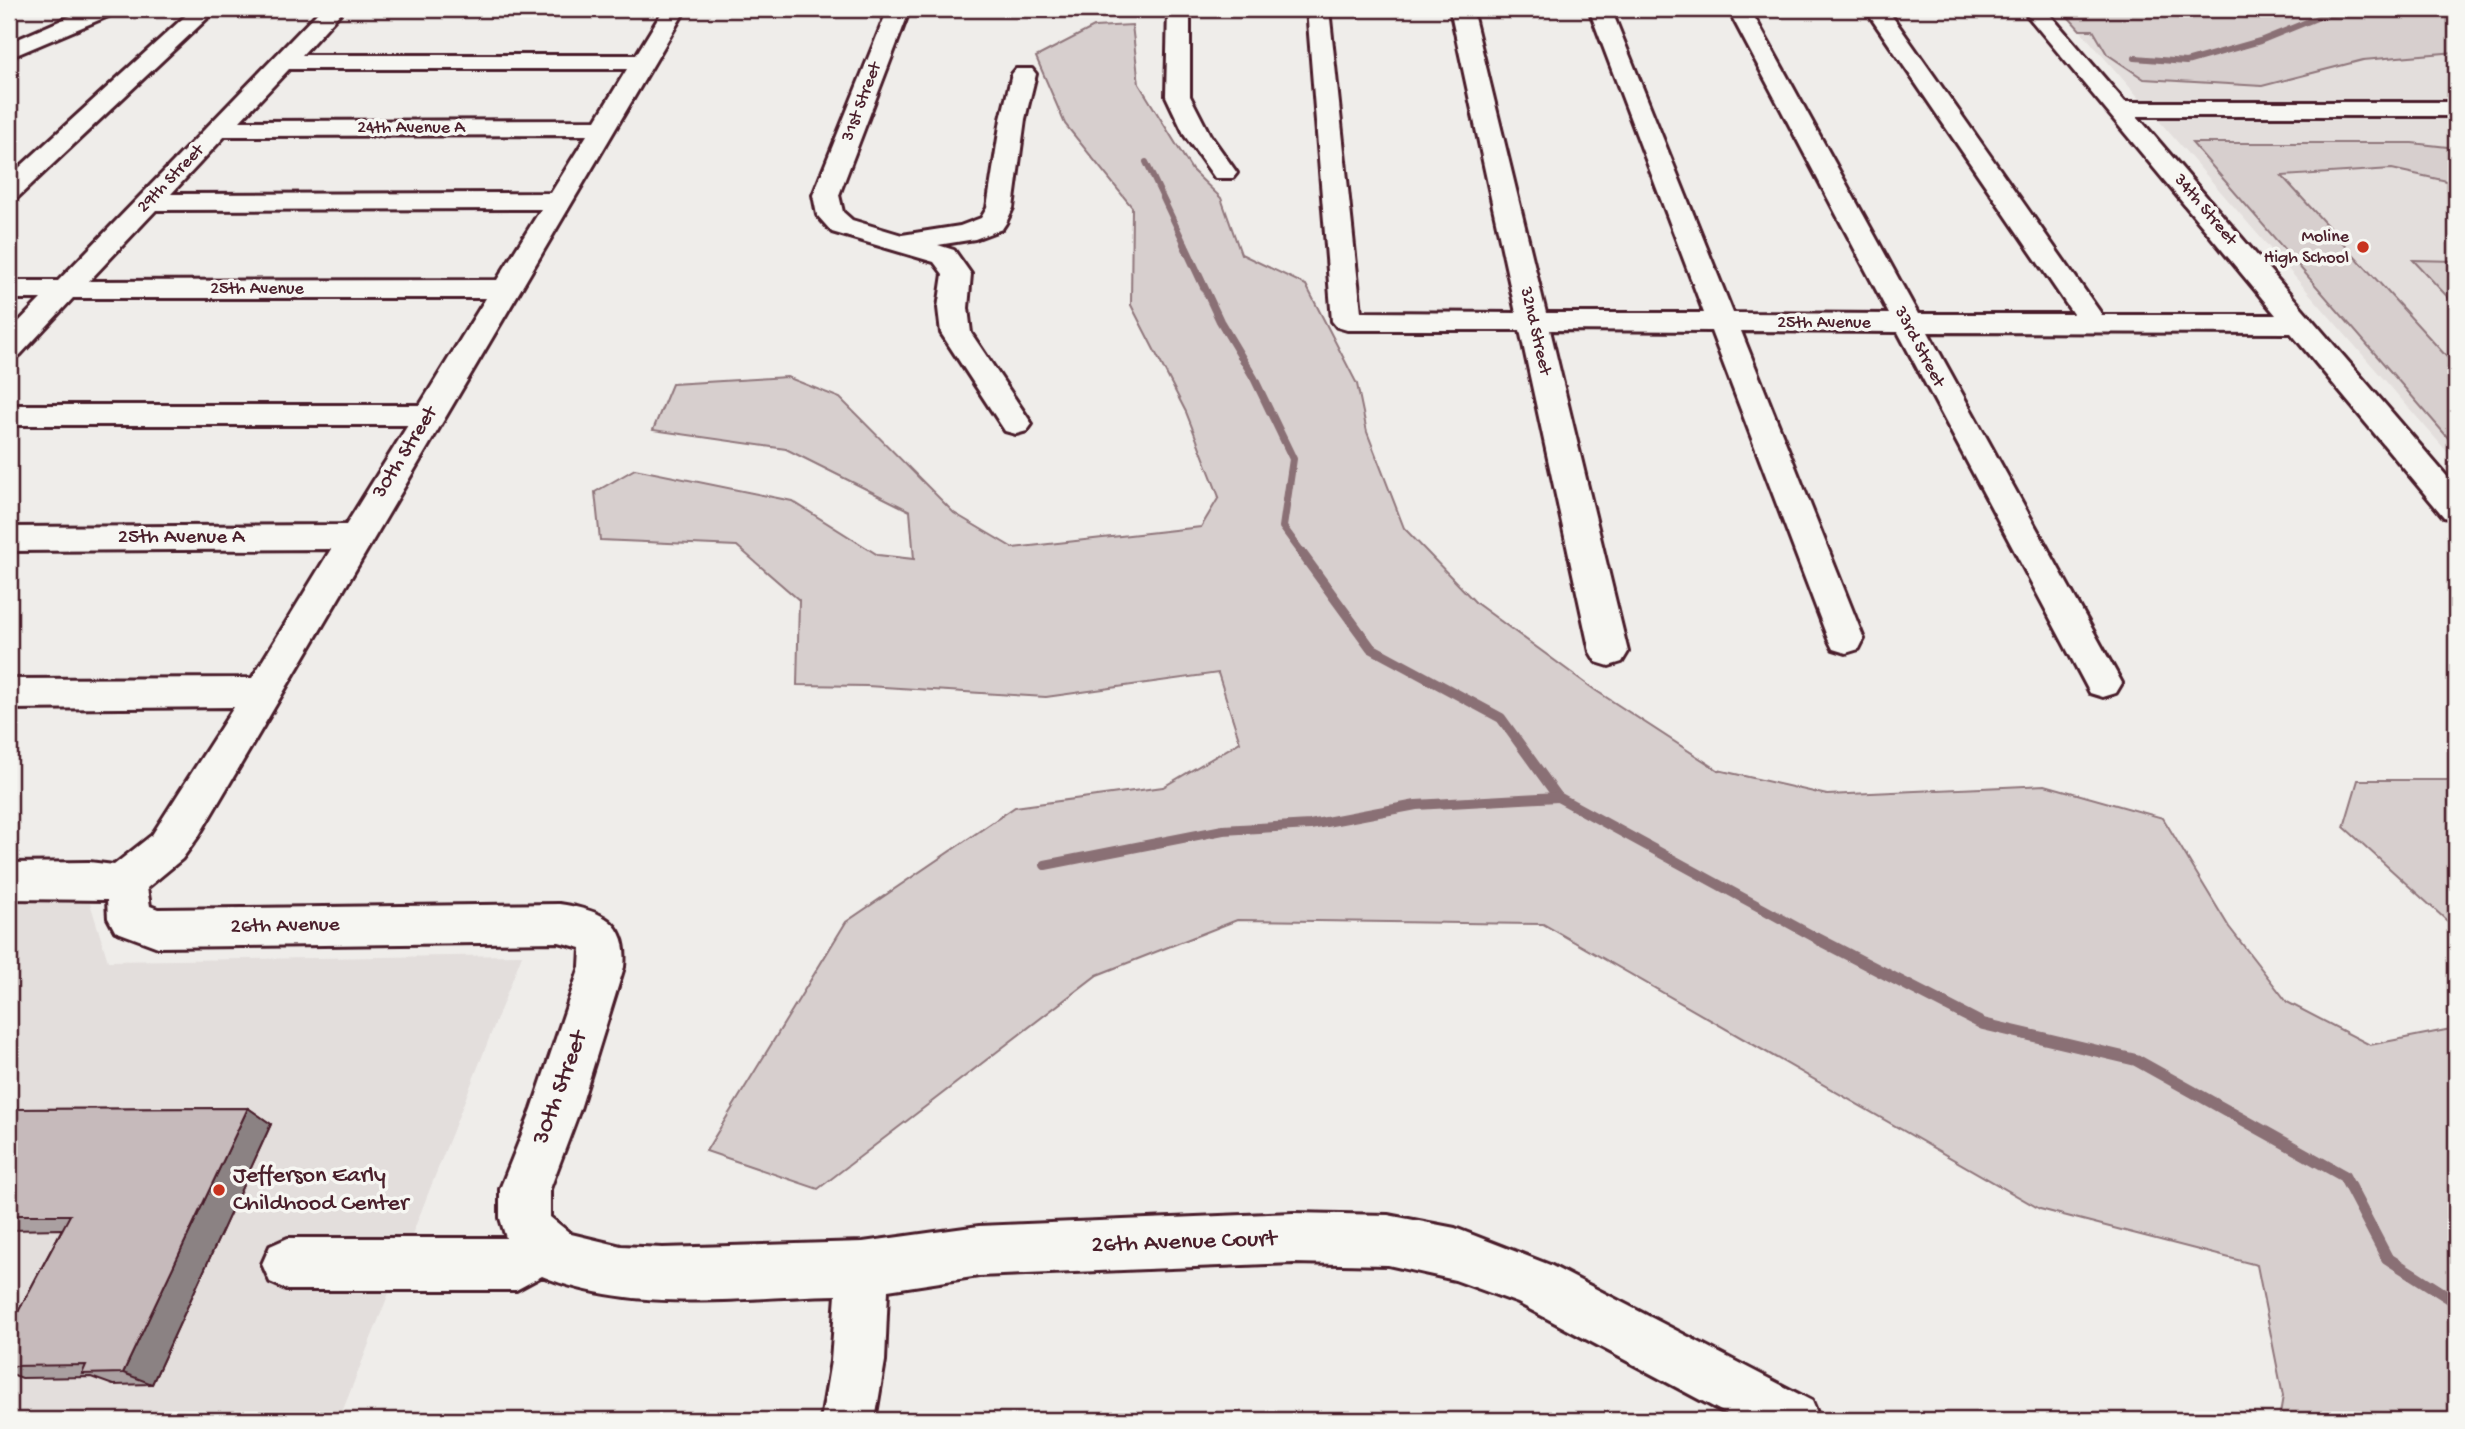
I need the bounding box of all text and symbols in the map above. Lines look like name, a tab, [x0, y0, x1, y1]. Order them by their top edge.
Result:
street label: 31st Street	[837, 58, 887, 145]
street label: 24th Avenue A	[357, 118, 466, 139]
street label: 29th Street	[133, 139, 210, 218]
street label: 34th Street	[2168, 169, 2242, 251]
place label: Moline High School	[2264, 227, 2350, 269]
marker: Moline High School	[2355, 239, 2371, 255]
street label: 25th Avenue	[210, 279, 305, 300]
street label: 32nd Street	[1514, 284, 1556, 379]
street label: 33rd Street	[1889, 302, 1950, 392]
street label: 25th Avenue	[1777, 313, 1872, 334]
street label: 30th Street	[367, 400, 445, 504]
street label: 25th Avenue A	[118, 526, 246, 551]
street label: 26th Avenue	[230, 914, 341, 940]
street label: 30th Street	[527, 1025, 596, 1150]
place label: Jefferson Early Childhood Center	[233, 1162, 411, 1219]
marker: Jefferson Early Childhood Center	[211, 1182, 227, 1198]
street label: 26th Avenue Court	[1091, 1225, 1279, 1261]

